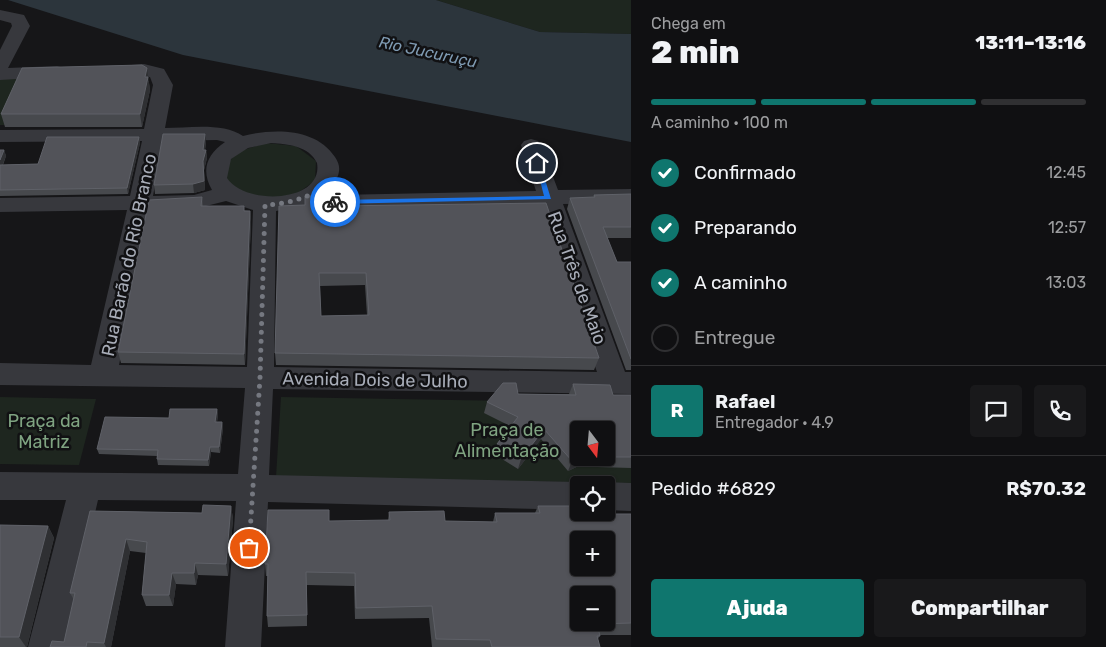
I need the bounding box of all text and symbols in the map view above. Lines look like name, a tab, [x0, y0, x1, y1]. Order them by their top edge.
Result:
text: Chega em	[651, 14, 726, 33]
text: 13:11–13:16	[975, 31, 1086, 54]
water label: Rio Jucuruçu	[377, 32, 479, 72]
text: 2 min	[651, 33, 740, 71]
text: A caminho · 100 m	[651, 113, 788, 132]
pin	[516, 142, 558, 184]
icon: home	[523, 149, 551, 177]
street label: Rua Barão do Rio Branco	[97, 152, 161, 358]
icon: check	[651, 159, 679, 187]
text: Confirmado	[694, 161, 796, 184]
text: 12:45	[1046, 163, 1086, 182]
courier	[310, 177, 360, 227]
icon: bike	[321, 188, 349, 216]
street label: Rua Três de Maio	[543, 208, 611, 348]
icon: check	[651, 214, 679, 242]
text: Preparando	[694, 216, 797, 239]
text: 12:57	[1048, 218, 1086, 237]
icon: check	[651, 269, 679, 297]
text: A caminho	[694, 271, 787, 294]
text: 13:03	[1046, 273, 1086, 292]
text: Entregue	[694, 326, 775, 349]
street label: Avenida Dois de Julho	[282, 367, 468, 393]
button: chat	[970, 385, 1022, 437]
button: phone	[1034, 385, 1086, 437]
text: Rafael	[715, 390, 775, 413]
text: R	[670, 399, 684, 422]
park label: Praça da Matriz	[7, 410, 81, 453]
text: Entregador · 4.9	[715, 413, 834, 432]
park label: Praça de Alimentação	[455, 419, 559, 462]
north arrow	[570, 421, 615, 466]
map controls	[570, 421, 615, 631]
button: locate	[570, 476, 615, 521]
text: Pedido #6829	[651, 477, 776, 500]
text: R$70.32	[1006, 477, 1086, 500]
pin	[228, 527, 270, 569]
button: +	[570, 531, 615, 576]
icon: bag	[235, 534, 263, 562]
button: Ajuda	[651, 579, 864, 637]
button: Compartilhar	[874, 579, 1086, 637]
button: −	[570, 586, 615, 631]

